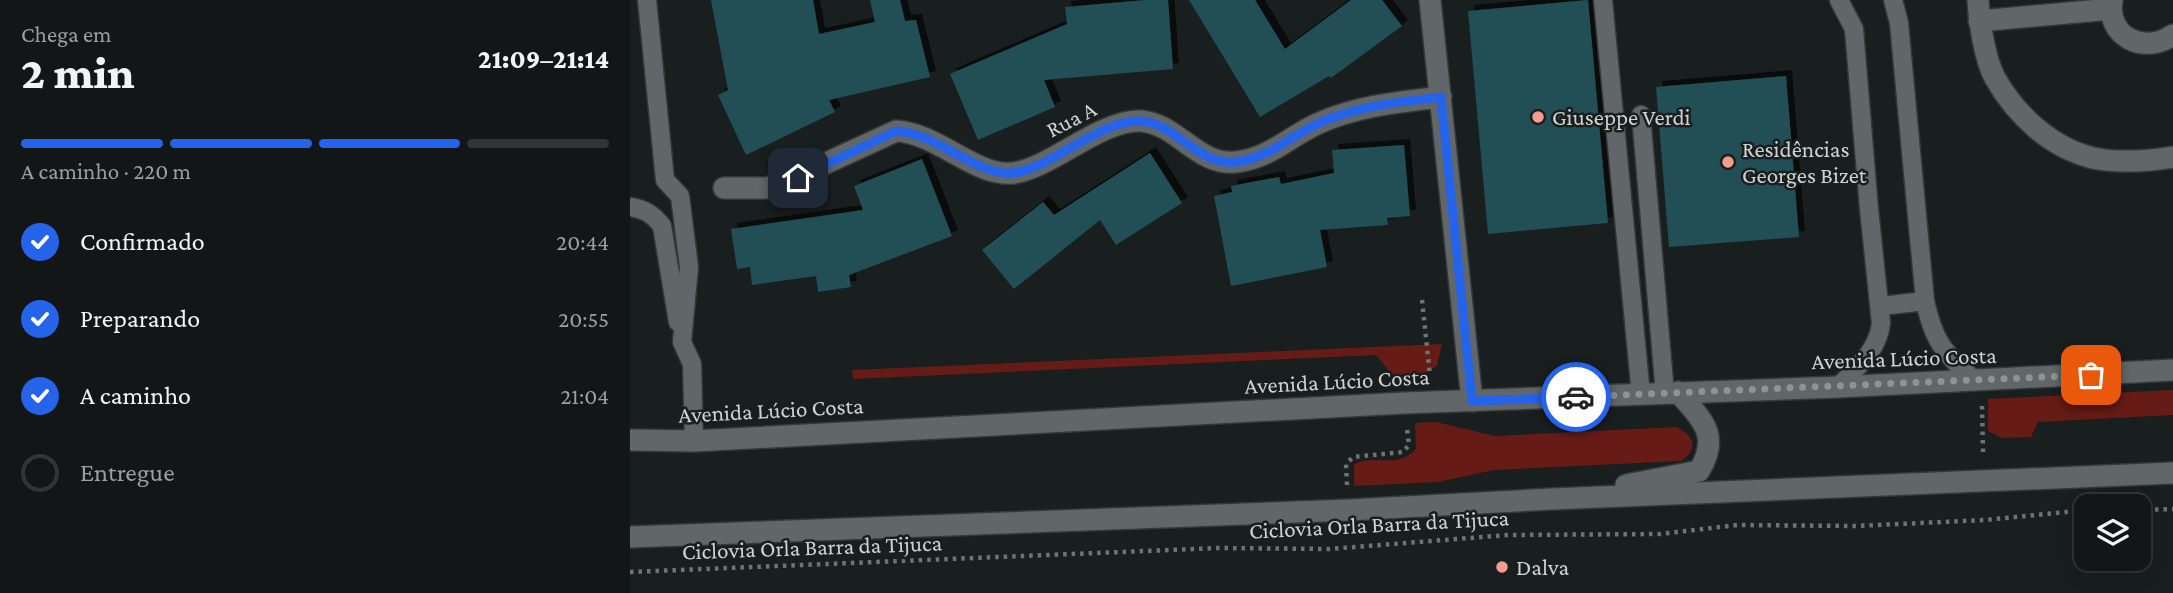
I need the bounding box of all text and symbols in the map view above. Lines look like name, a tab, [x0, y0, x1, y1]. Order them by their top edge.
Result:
text: Chega em	[21, 21, 112, 47]
text: 21:09–21:14	[478, 45, 609, 74]
text: 2 min	[21, 47, 135, 98]
street label: Rua A	[1042, 95, 1101, 143]
place label: Giuseppe Verdi	[1552, 104, 1691, 130]
marker: Giuseppe Verdi	[1530, 109, 1546, 125]
place label: Residências Georges Bizet	[1742, 136, 1867, 188]
pin	[768, 148, 828, 208]
marker: Residências Georges Bizet	[1720, 154, 1736, 170]
text: A caminho · 220 m	[21, 158, 191, 184]
icon: home	[779, 159, 817, 197]
icon: check	[21, 223, 59, 261]
text: Confirmado	[80, 227, 205, 256]
text: 20:44	[556, 229, 609, 255]
icon: check	[21, 300, 59, 338]
text: Preparando	[80, 304, 200, 333]
text: 20:55	[558, 306, 609, 332]
street label: Avenida Lúcio Costa	[1811, 342, 1997, 374]
pin	[2061, 345, 2121, 405]
icon: bag	[2072, 356, 2110, 394]
courier	[1541, 362, 1611, 432]
street label: Avenida Lúcio Costa	[1244, 363, 1431, 399]
icon: check	[21, 377, 59, 415]
icon: car	[1557, 378, 1595, 416]
text: A caminho	[80, 381, 191, 410]
text: 21:04	[560, 383, 609, 409]
street label: Avenida Lúcio Costa	[678, 392, 865, 428]
text: Entregue	[80, 458, 175, 487]
map controls	[2074, 494, 2151, 571]
button: layers	[2074, 494, 2151, 571]
street label: Ciclovia Orla Barra da Tijuca	[1248, 504, 1510, 544]
street label: Ciclovia Orla Barra da Tijuca	[682, 529, 943, 565]
place label: Dalva	[1516, 554, 1569, 580]
marker: Dalva	[1494, 559, 1510, 575]

